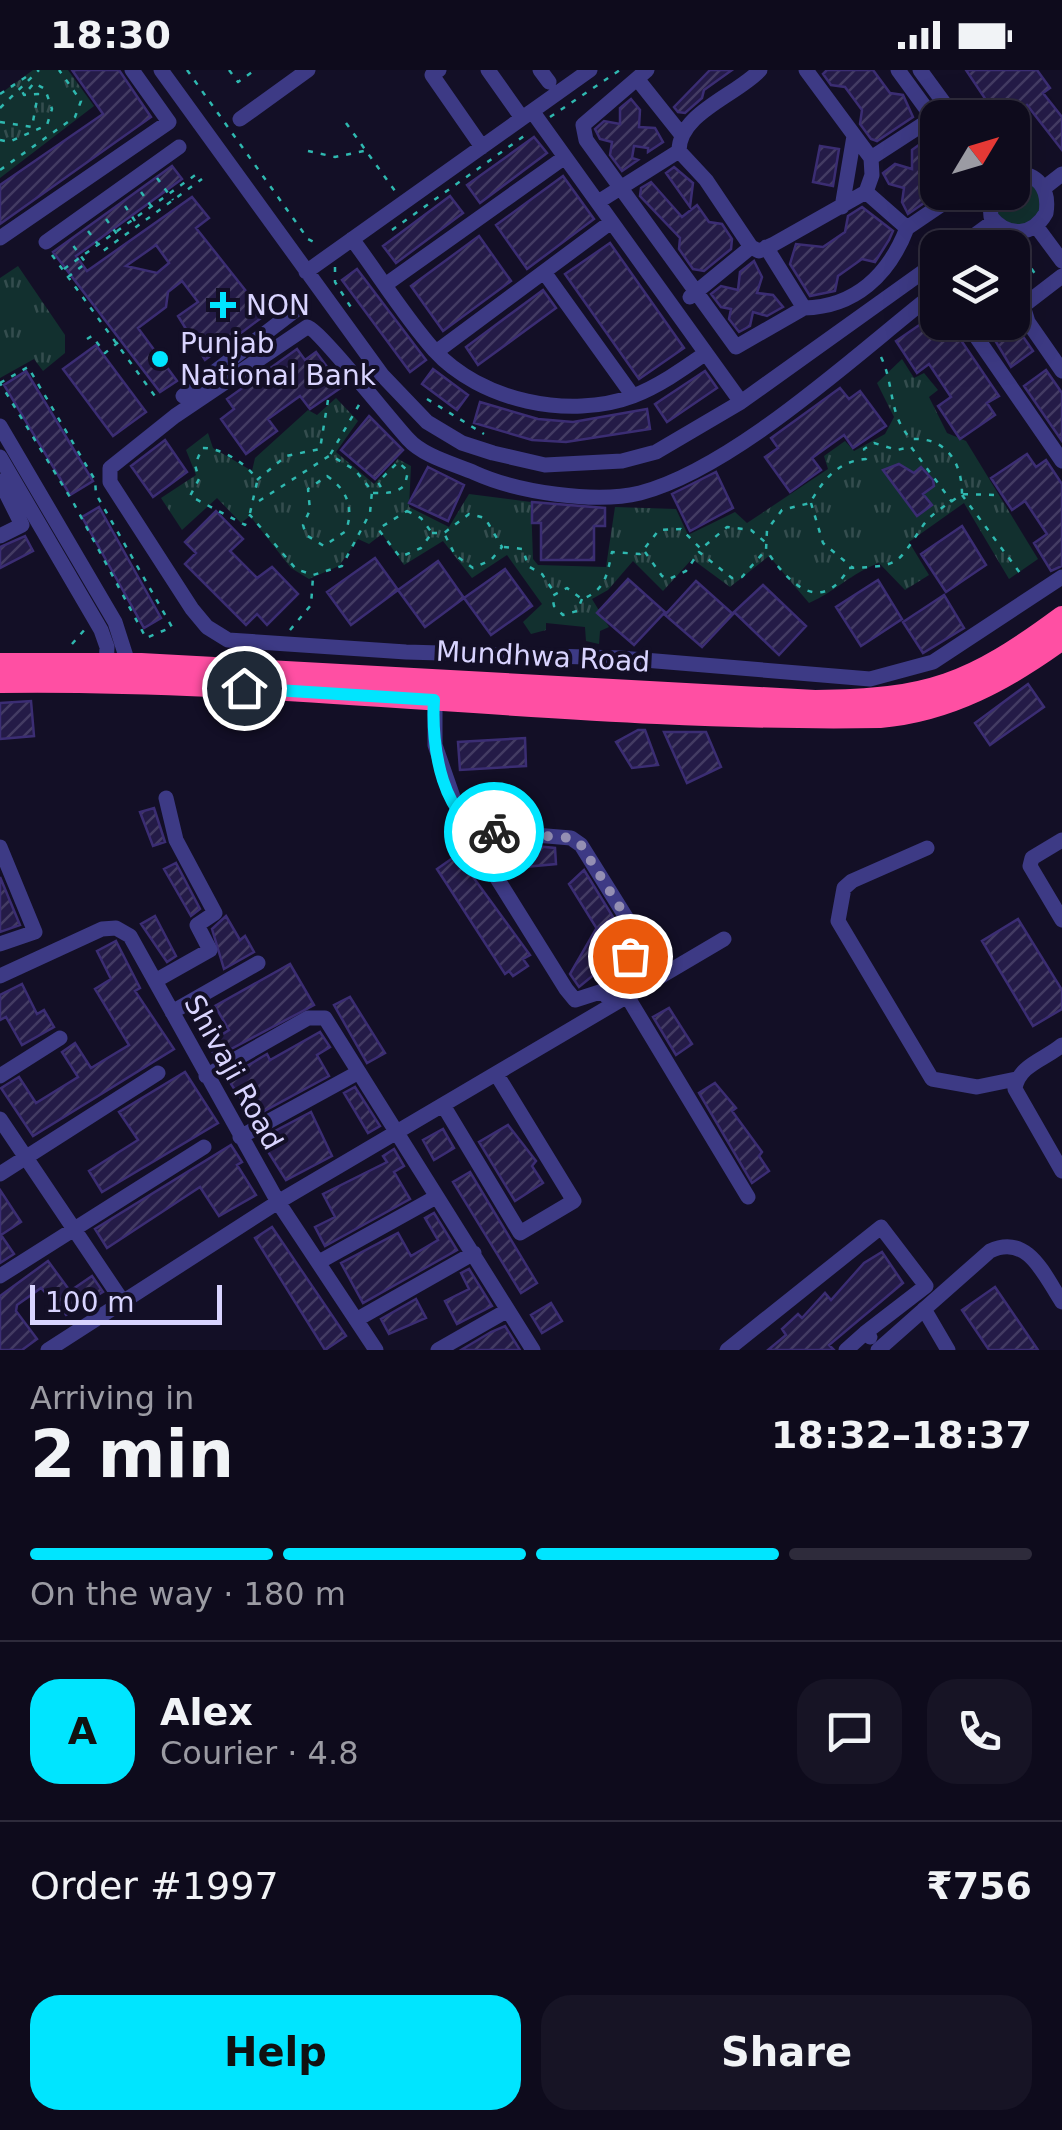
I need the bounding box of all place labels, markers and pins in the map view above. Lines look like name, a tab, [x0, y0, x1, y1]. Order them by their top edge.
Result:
place label: NON	[246, 289, 310, 322]
marker: NON	[210, 292, 236, 318]
place label: Punjab National Bank	[180, 327, 377, 392]
marker: Punjab National Bank	[149, 348, 171, 370]
pin	[202, 646, 287, 731]
pin	[588, 914, 673, 999]

